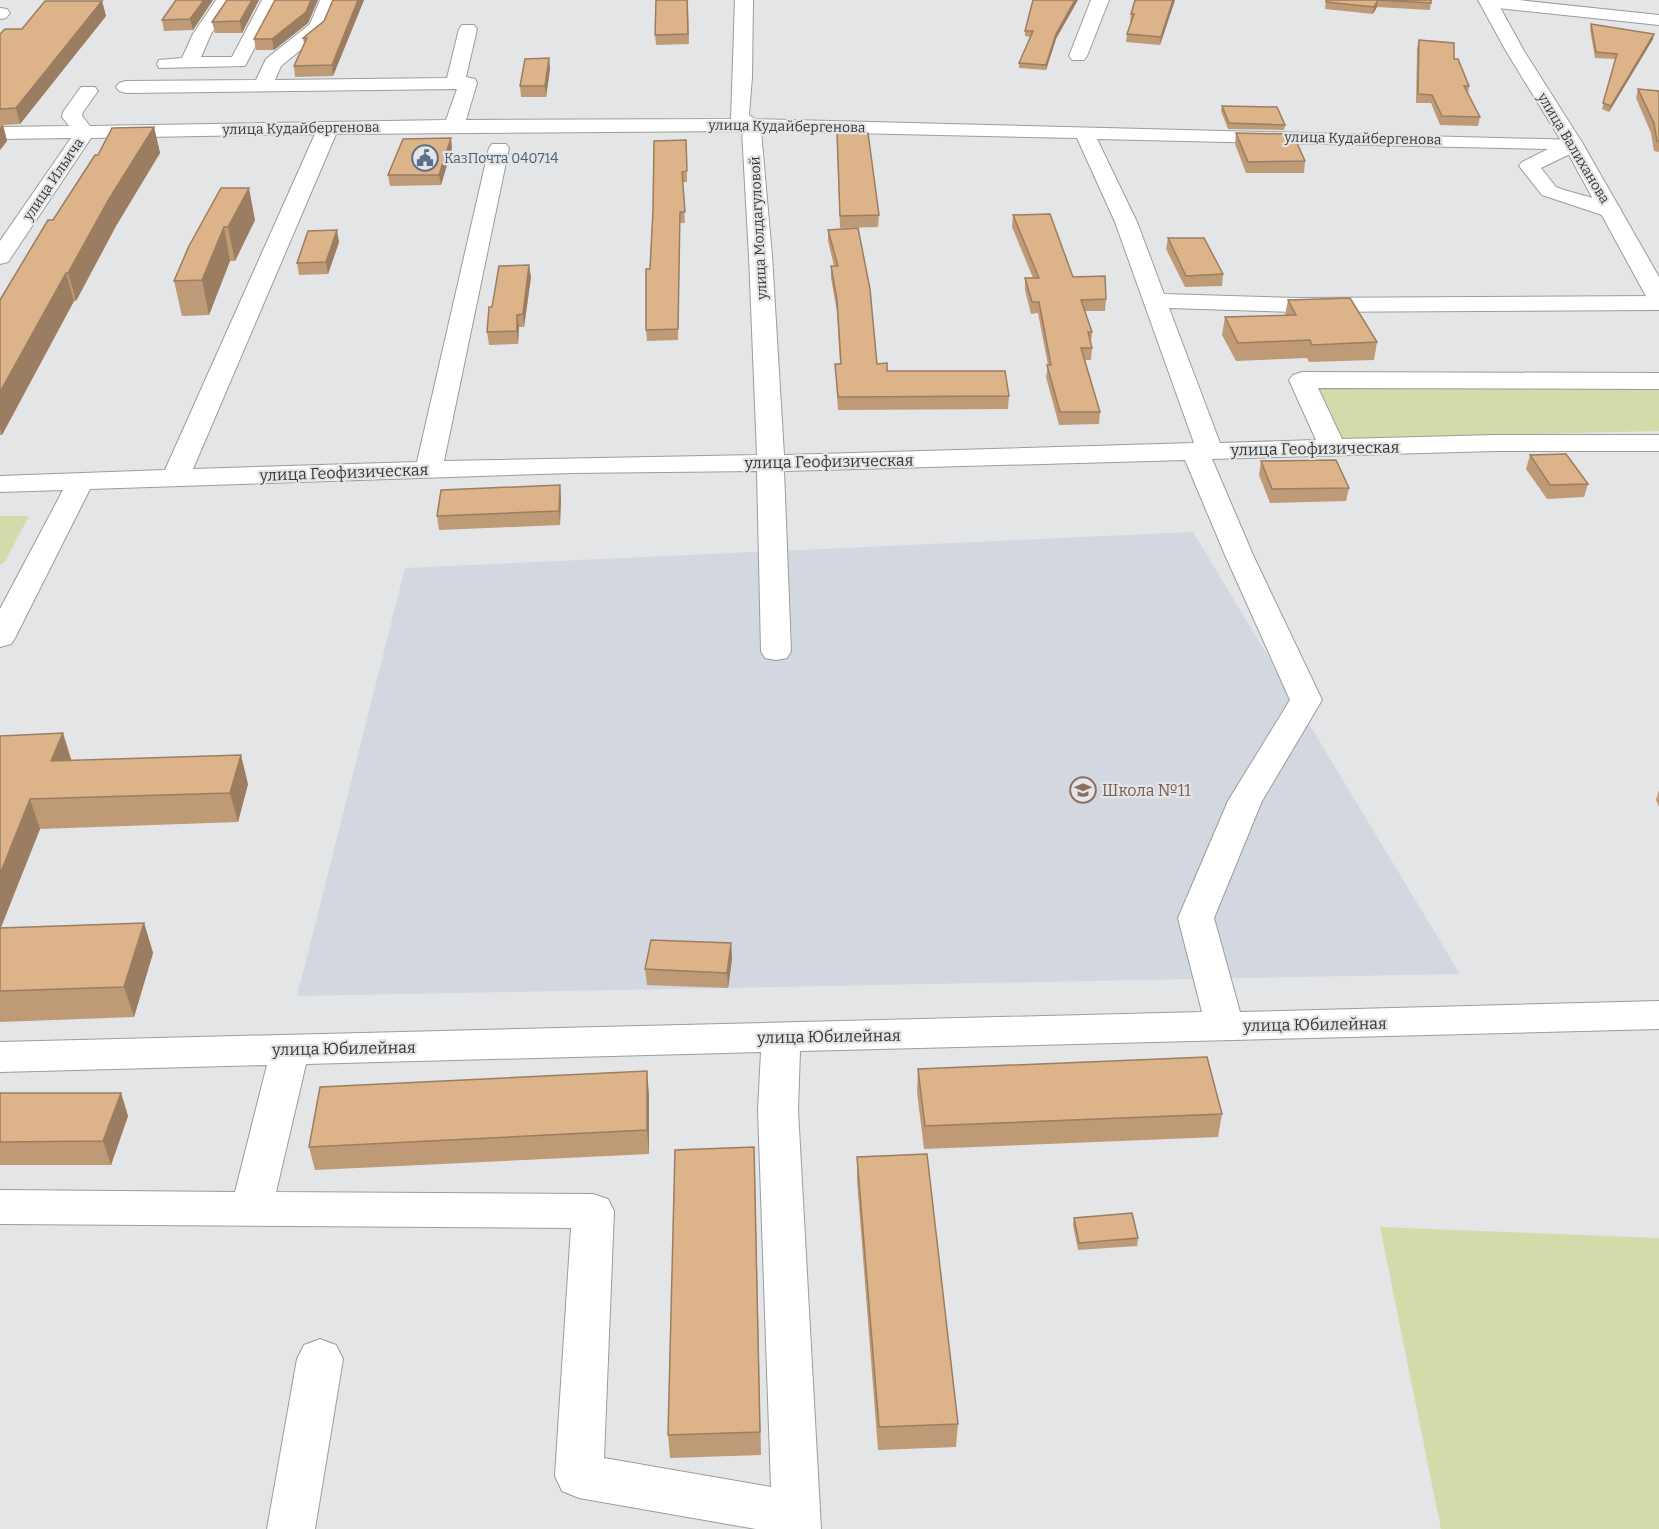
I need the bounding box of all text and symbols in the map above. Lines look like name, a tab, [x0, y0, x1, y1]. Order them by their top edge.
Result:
street label: улица Валиханова	[1533, 89, 1614, 207]
street label: улица Кудайбергенова	[707, 117, 866, 136]
street label: улица Кудайбергенова	[221, 119, 380, 138]
street label: улица Кудайбергенова	[1283, 129, 1442, 148]
street label: улица Ильича	[19, 135, 87, 225]
public building icon: КазПочта 040714	[410, 143, 440, 173]
place label: КазПочта 040714	[444, 150, 558, 167]
street label: улица Молдагуловой	[746, 156, 771, 301]
street label: улица Геофизическая	[1229, 438, 1400, 459]
street label: улица Геофизическая	[743, 451, 914, 472]
street label: улица Геофизическая	[258, 460, 429, 485]
school or university icon: Школа №11	[1068, 775, 1098, 805]
place label: Школа №11	[1102, 781, 1191, 800]
street label: улица Юбилейная	[1242, 1014, 1387, 1035]
street label: улица Юбилейная	[756, 1026, 901, 1047]
street label: улица Юбилейная	[271, 1038, 416, 1059]

